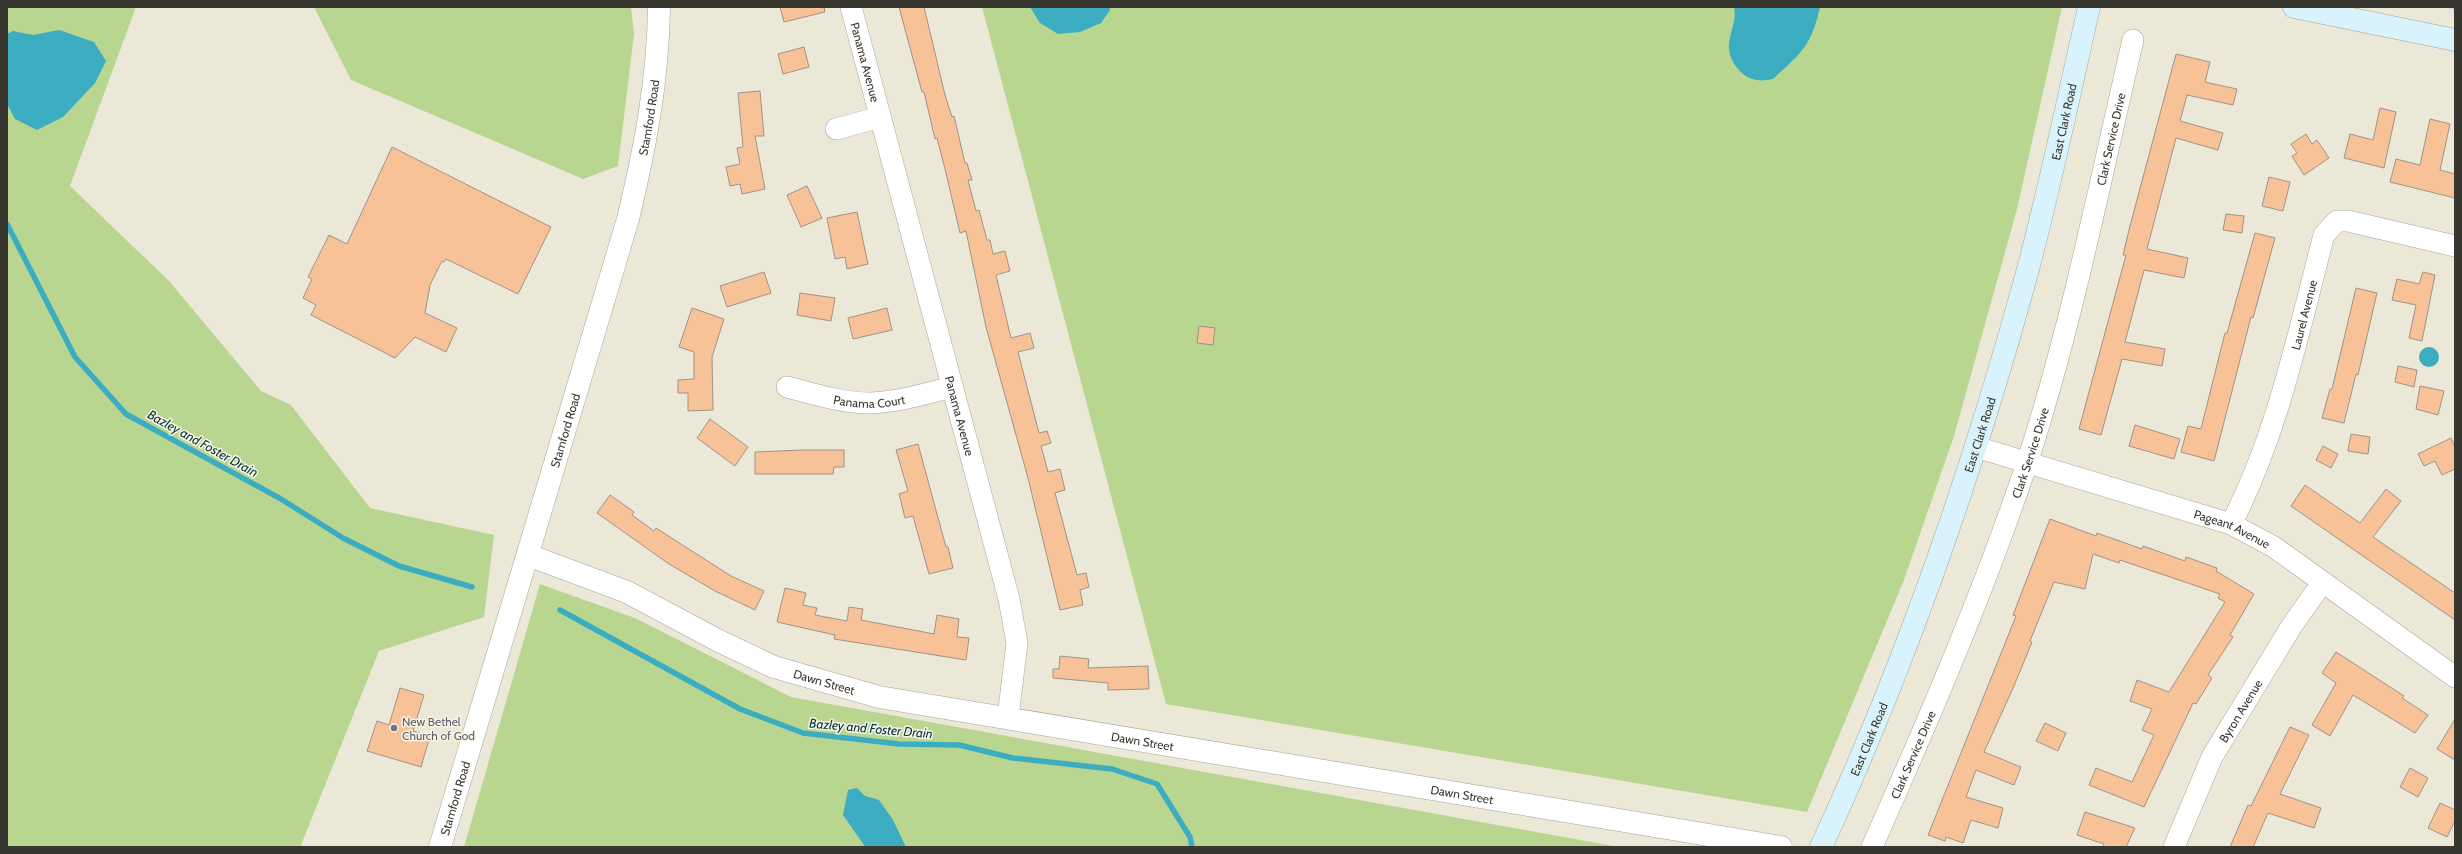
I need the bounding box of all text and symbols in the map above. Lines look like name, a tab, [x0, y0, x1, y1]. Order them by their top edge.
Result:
street label: Panama Avenue	[848, 20, 884, 104]
street label: Stamford Road	[635, 79, 662, 157]
street label: East Clark Road	[2047, 82, 2079, 162]
street label: Clark Service Drive	[2093, 91, 2128, 187]
street label: Laurel Avenue	[2287, 278, 2320, 351]
street label: Panama Avenue	[942, 374, 978, 457]
street label: Stamford Road	[547, 391, 583, 469]
street label: Panama Court	[832, 391, 906, 411]
street label: East Clark Road	[1960, 395, 1998, 474]
street label: Clark Service Drive	[2008, 405, 2051, 500]
water label: Bazley and Foster Drain	[145, 406, 261, 480]
street label: Pageant Avenue	[2192, 506, 2273, 551]
street label: Dawn Street	[792, 665, 857, 697]
street label: Byron Avenue	[2215, 676, 2265, 745]
street label: East Clark Road	[1846, 700, 1890, 778]
street label: Clark Service Drive	[1887, 708, 1938, 801]
place label: New Bethel Church of God	[402, 714, 475, 743]
water label: Bazley and Foster Drain	[809, 715, 933, 741]
marker: New Bethel Church of God	[389, 723, 399, 733]
street label: Dawn Street	[1110, 728, 1175, 753]
street label: Stamford Road	[436, 759, 473, 837]
street label: Dawn Street	[1430, 781, 1494, 807]

